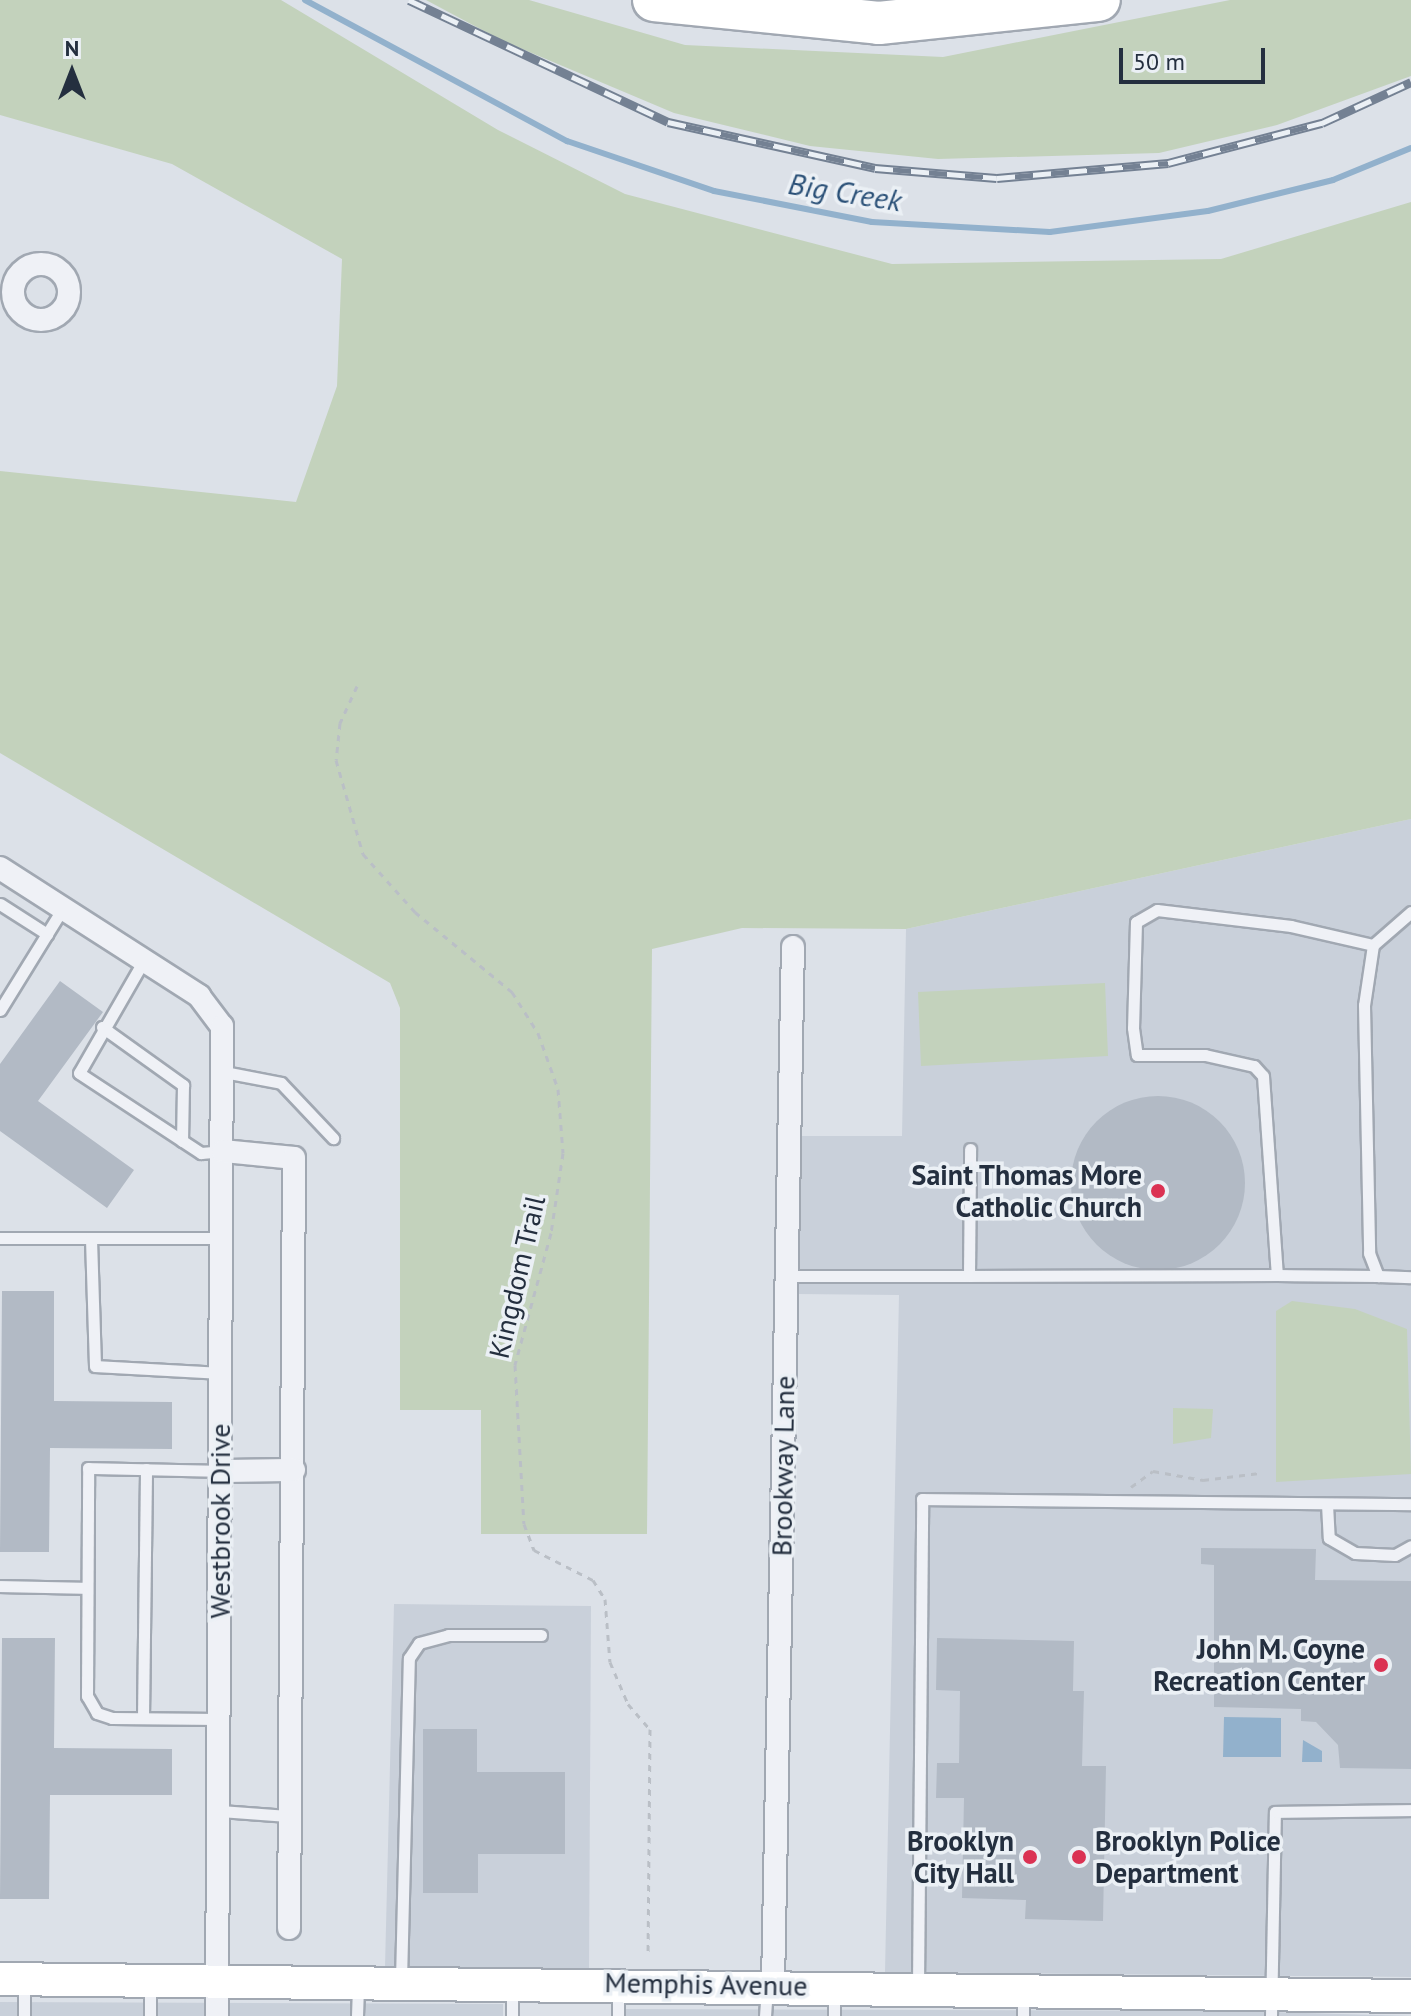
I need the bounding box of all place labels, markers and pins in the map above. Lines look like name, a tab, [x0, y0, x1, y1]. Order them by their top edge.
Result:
place label: Saint Thomas More Catholic Church	[911, 1158, 1142, 1224]
marker: Saint Thomas More Catholic Church	[1149, 1182, 1167, 1200]
place label: John M. Coyne Recreation Center	[1153, 1632, 1365, 1698]
marker: John M. Coyne Recreation Center	[1372, 1656, 1390, 1674]
place label: Brooklyn City Hall	[907, 1824, 1014, 1890]
place label: Brooklyn Police Department	[1095, 1824, 1281, 1890]
marker: Brooklyn City Hall	[1021, 1848, 1039, 1866]
marker: Brooklyn Police Department	[1070, 1848, 1088, 1866]

